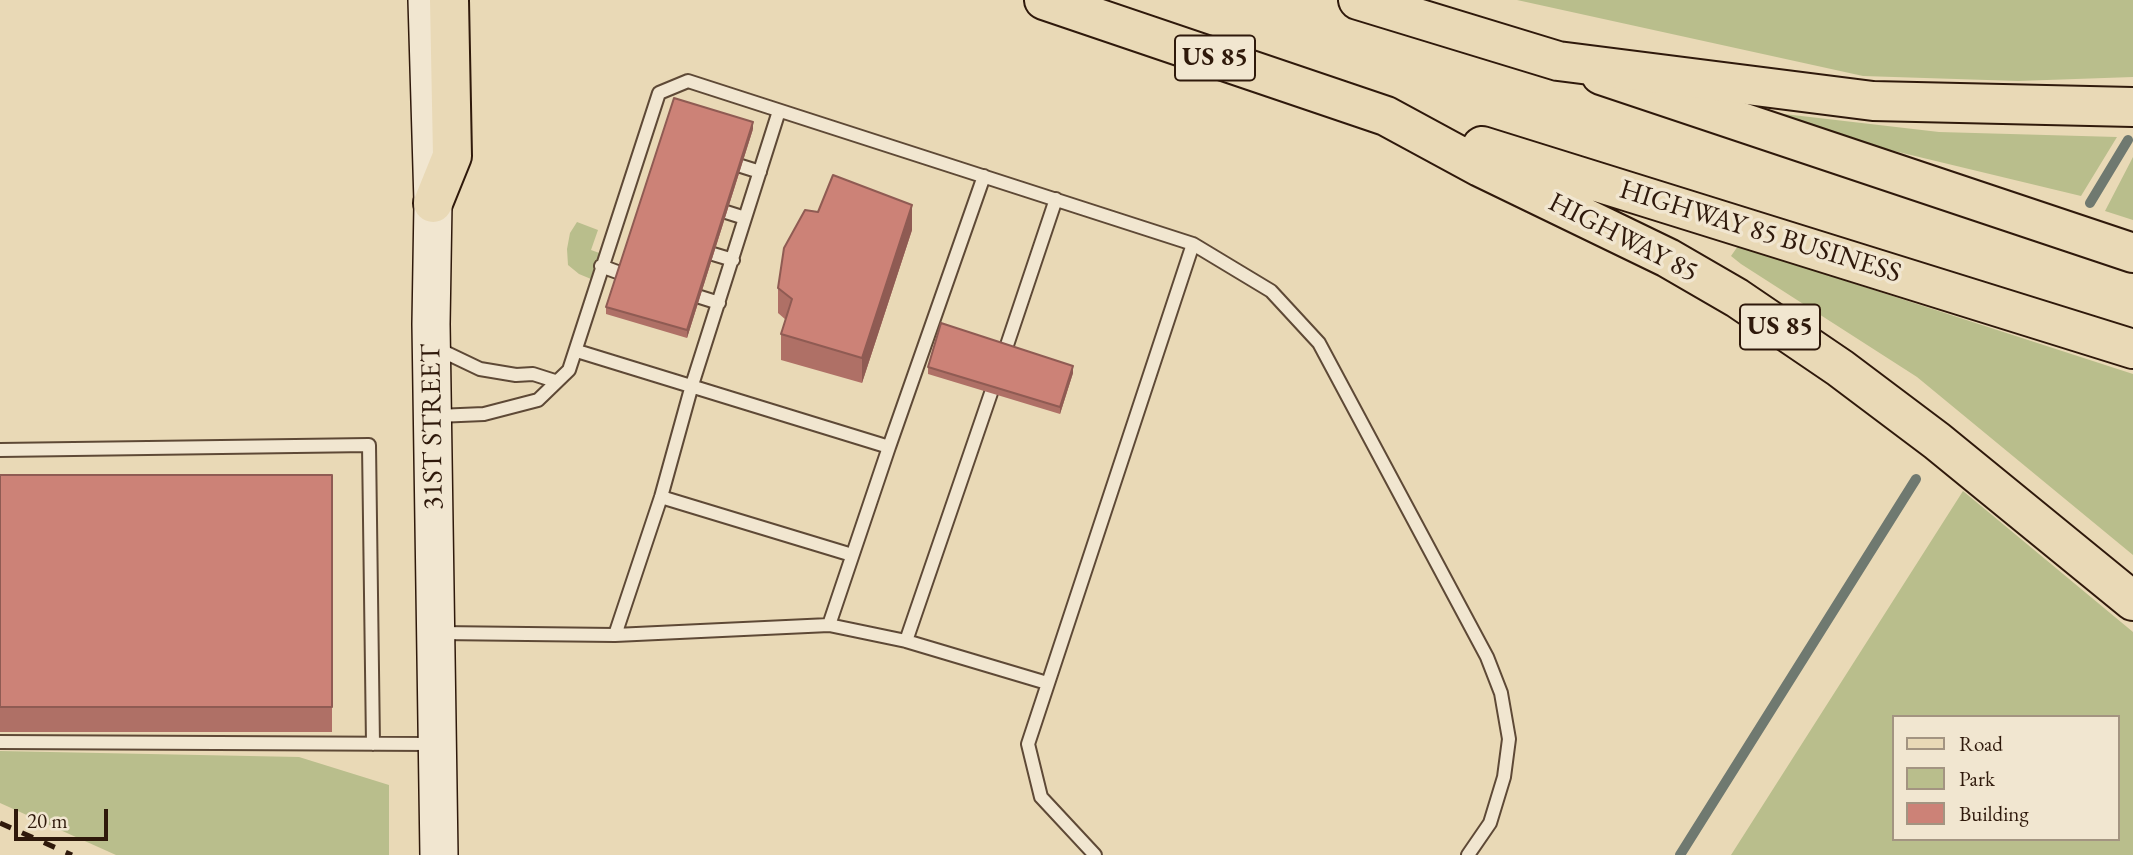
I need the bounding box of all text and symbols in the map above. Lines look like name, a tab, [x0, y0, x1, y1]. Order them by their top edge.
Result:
road number: US 85	[1175, 36, 1255, 80]
street label: HIGHWAY 85 BUSINESS	[1615, 173, 1905, 291]
street label: HIGHWAY 85	[1543, 186, 1703, 290]
road number: US 85	[1740, 304, 1820, 350]
street label: 31ST STREET	[415, 344, 451, 510]
legend	[1892, 715, 2119, 841]
text: Road	[1959, 730, 2003, 757]
text: Park	[1959, 765, 1995, 792]
scale bar	[18, 796, 112, 840]
text: Building	[1959, 800, 2029, 827]
text: 20 m	[27, 807, 68, 834]

